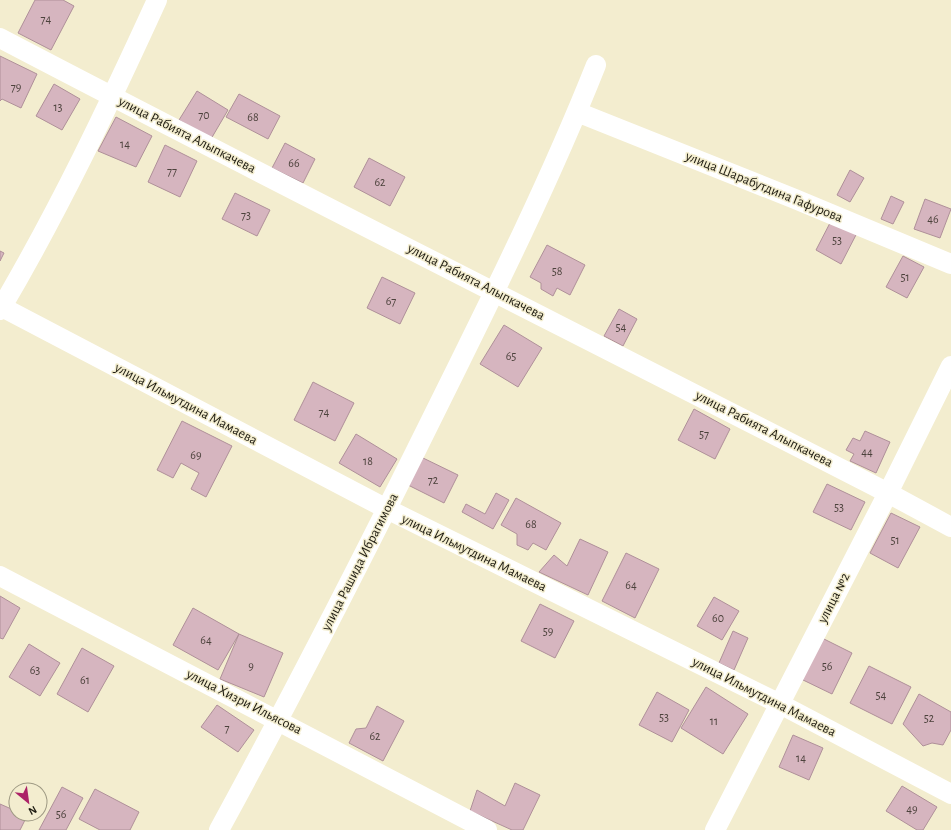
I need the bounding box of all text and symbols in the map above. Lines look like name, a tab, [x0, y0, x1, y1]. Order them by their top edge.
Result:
house number: 74	[41, 13, 52, 25]
house number: 79	[11, 81, 22, 93]
street label: улица Рабията Алыпкачева	[115, 94, 258, 176]
house number: 13	[53, 101, 63, 113]
house number: 70	[198, 109, 210, 121]
house number: 68	[247, 111, 259, 123]
house number: 14	[120, 138, 130, 150]
street label: улица Шарабутдина Гафурова	[683, 149, 845, 225]
house number: 66	[288, 157, 300, 169]
house number: 77	[167, 165, 177, 177]
house number: 62	[374, 176, 386, 188]
house number: 73	[241, 209, 251, 221]
house number: 46	[927, 213, 939, 225]
house number: 53	[832, 234, 842, 246]
street label: улица Рабията Алыпкачева	[404, 241, 547, 323]
house number: 58	[552, 265, 563, 277]
house number: 51	[900, 271, 910, 283]
house number: 67	[386, 295, 396, 307]
house number: 54	[616, 321, 627, 333]
house number: 65	[506, 350, 516, 362]
street label: улица Ильмутдина Мамаева	[112, 360, 260, 448]
street label: улица Рабията Алыпкачева	[692, 388, 835, 470]
house number: 74	[319, 406, 330, 418]
house number: 57	[699, 428, 709, 440]
house number: 44	[861, 446, 873, 458]
house number: 69	[190, 449, 202, 461]
house number: 18	[363, 455, 373, 467]
house number: 72	[428, 474, 439, 486]
street label: улица Рашида Ибрагимова	[319, 490, 401, 634]
house number: 53	[834, 501, 844, 513]
street label: улица Ильмутдина Мамаева	[398, 511, 549, 594]
house number: 68	[525, 518, 537, 530]
house number: 51	[890, 534, 900, 546]
street label: улица №2	[815, 571, 853, 626]
house number: 64	[625, 579, 637, 591]
house number: 60	[712, 612, 724, 624]
house number: 59	[543, 625, 554, 637]
house number: 64	[200, 634, 212, 646]
street label: улица Ильмутдина Мамаева	[689, 654, 839, 740]
house number: 9	[248, 660, 254, 672]
house number: 56	[822, 660, 833, 672]
house number: 63	[30, 664, 40, 676]
street label: улица Хизри Ильясова	[183, 666, 304, 737]
house number: 61	[80, 674, 90, 686]
house number: 54	[876, 689, 887, 701]
house number: 53	[659, 711, 669, 723]
house number: 52	[924, 712, 935, 724]
house number: 11	[710, 715, 718, 727]
house number: 7	[224, 722, 230, 734]
house number: 62	[369, 730, 381, 742]
house number: 14	[796, 752, 806, 764]
north arrow	[8, 782, 48, 822]
house number: 49	[906, 803, 918, 815]
text: N	[27, 804, 39, 817]
house number: 56	[56, 808, 67, 820]

